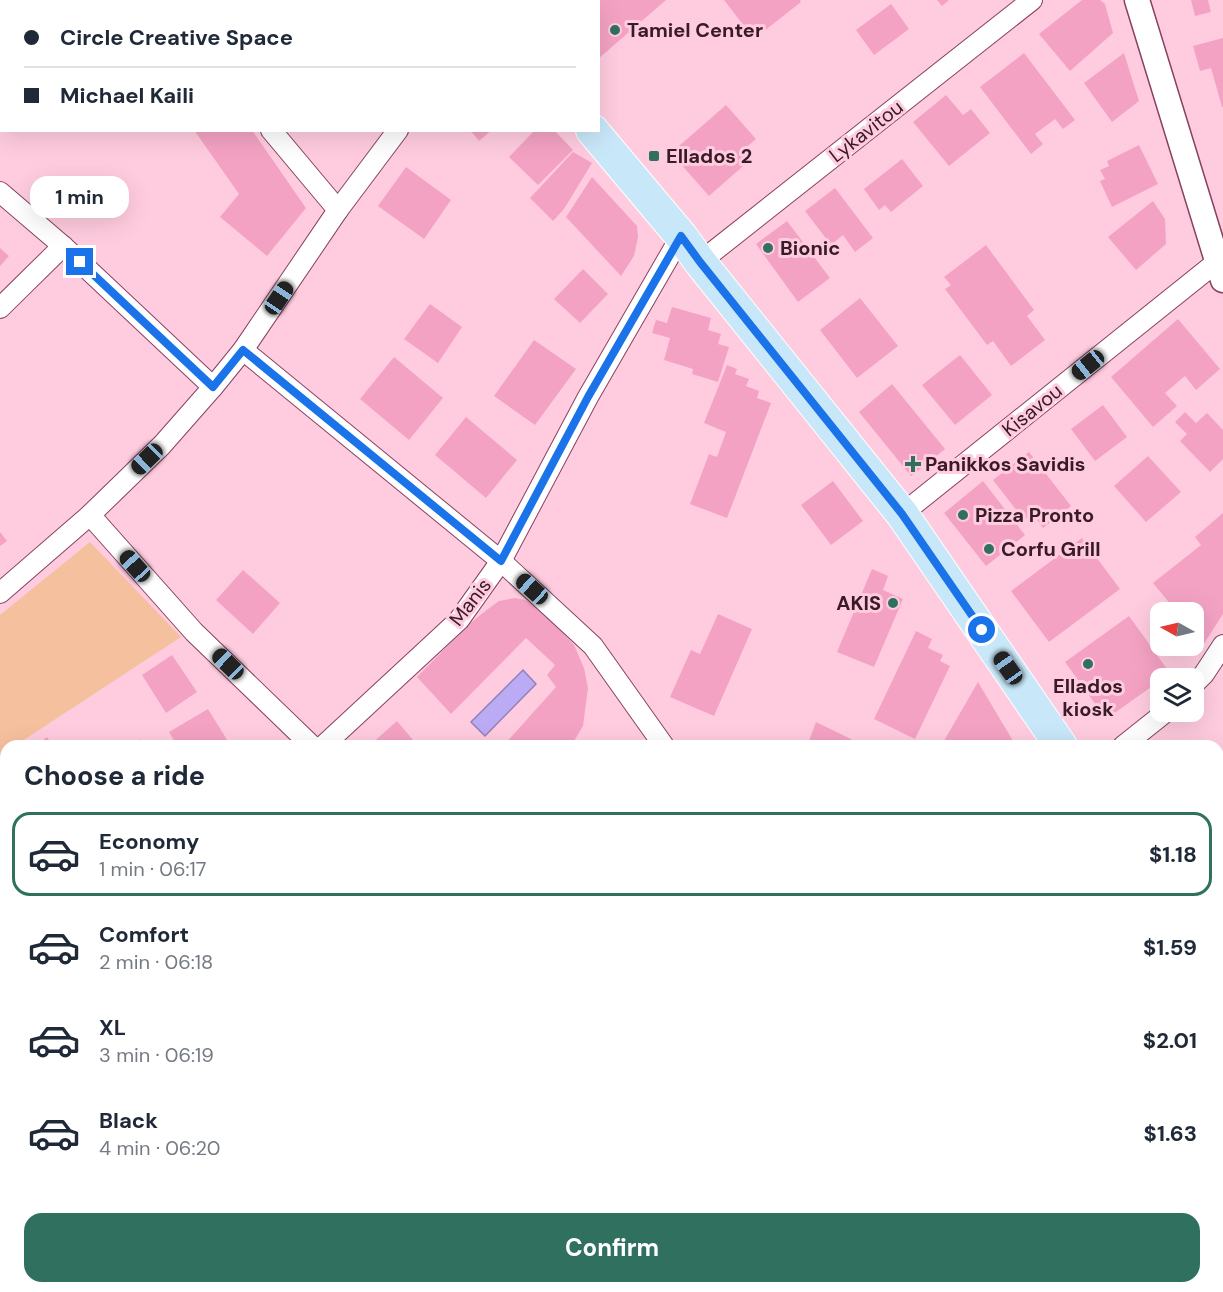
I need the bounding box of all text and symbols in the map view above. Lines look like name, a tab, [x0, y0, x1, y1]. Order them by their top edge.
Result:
place label: Tamiel Center	[627, 17, 763, 43]
text: Circle Creative Space	[60, 23, 293, 52]
marker: Tamiel Center	[608, 23, 622, 37]
text: Michael Kaili	[60, 81, 194, 110]
street label: Lykavitou	[824, 94, 908, 168]
place label: Ellados 2	[666, 143, 752, 169]
marker: Ellados 2	[647, 149, 661, 163]
callout: 1 min	[31, 175, 130, 217]
text: 1 min	[55, 184, 104, 210]
place label: Bionic	[780, 235, 840, 261]
marker: Bionic	[761, 241, 775, 255]
route end	[66, 248, 93, 275]
car	[261, 278, 297, 318]
car	[1068, 347, 1108, 383]
street label: Kisavou	[996, 378, 1068, 442]
car	[128, 440, 166, 478]
place label: Panikkos Savidis	[925, 451, 1086, 477]
marker: Panikkos Savidis	[906, 457, 920, 471]
place label: Pizza Pronto	[975, 502, 1094, 528]
marker: Pizza Pronto	[956, 508, 970, 522]
place label: Corfu Grill	[1001, 536, 1100, 562]
marker: Corfu Grill	[982, 542, 996, 556]
car	[116, 547, 154, 585]
car	[513, 570, 551, 608]
street label: Manis	[443, 573, 497, 631]
place label: AKIS	[836, 590, 881, 616]
marker: AKIS	[886, 596, 900, 610]
north arrow	[1150, 602, 1204, 656]
map controls	[1150, 602, 1204, 722]
route start	[968, 616, 995, 643]
car	[209, 645, 247, 683]
car	[990, 648, 1026, 688]
marker: Ellados kiosk	[1081, 657, 1095, 671]
button: layers	[1150, 668, 1204, 722]
place label: Ellados kiosk	[1053, 673, 1123, 722]
text: Choose a ride	[24, 758, 205, 793]
icon: car	[27, 827, 81, 881]
text: Economy	[99, 827, 199, 856]
text: $1.18	[1149, 840, 1197, 869]
text: 1 min · 06:17	[99, 856, 206, 882]
icon: car	[27, 920, 81, 974]
text: Comfort	[99, 920, 189, 949]
text: $1.59	[1143, 933, 1197, 962]
text: 2 min · 06:18	[99, 949, 213, 975]
icon: car	[27, 1013, 81, 1067]
text: XL	[99, 1013, 126, 1042]
text: $2.01	[1143, 1026, 1197, 1055]
text: 3 min · 06:19	[99, 1042, 214, 1068]
icon: car	[27, 1106, 81, 1160]
text: Black	[99, 1106, 158, 1135]
text: $1.63	[1144, 1119, 1197, 1148]
text: 4 min · 06:20	[99, 1135, 220, 1161]
button: Confirm	[24, 1213, 1200, 1282]

